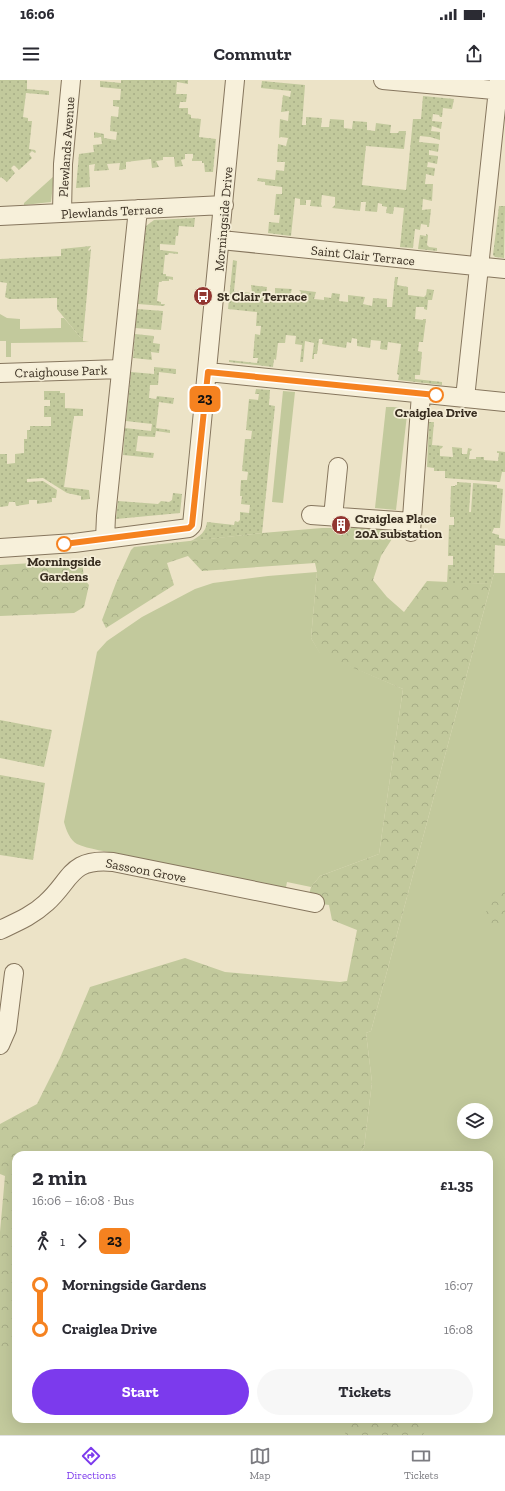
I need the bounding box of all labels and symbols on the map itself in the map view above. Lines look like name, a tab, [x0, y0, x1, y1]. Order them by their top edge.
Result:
street label: Plewlands Avenue	[56, 96, 77, 198]
street label: Morningside Drive	[211, 166, 236, 272]
street label: Plewlands Terrace	[61, 201, 163, 222]
street label: Saint Clair Terrace	[310, 243, 416, 268]
bus stop icon: St Clair Terrace	[192, 285, 214, 307]
place label: St Clair Terrace	[217, 289, 308, 304]
street label: Craighouse Park	[14, 362, 108, 381]
line badge: 23	[187, 386, 223, 412]
marker: Craiglea Drive	[428, 387, 444, 403]
place label: Craiglea Drive	[395, 405, 478, 420]
place label: Craiglea Place 20A substation	[355, 511, 443, 541]
building icon: Craiglea Place 20A substation	[330, 514, 352, 536]
marker: Morningside Gardens	[56, 536, 72, 552]
place label: Morningside Gardens	[27, 554, 102, 584]
street label: Sassoon Grove	[104, 855, 187, 886]

